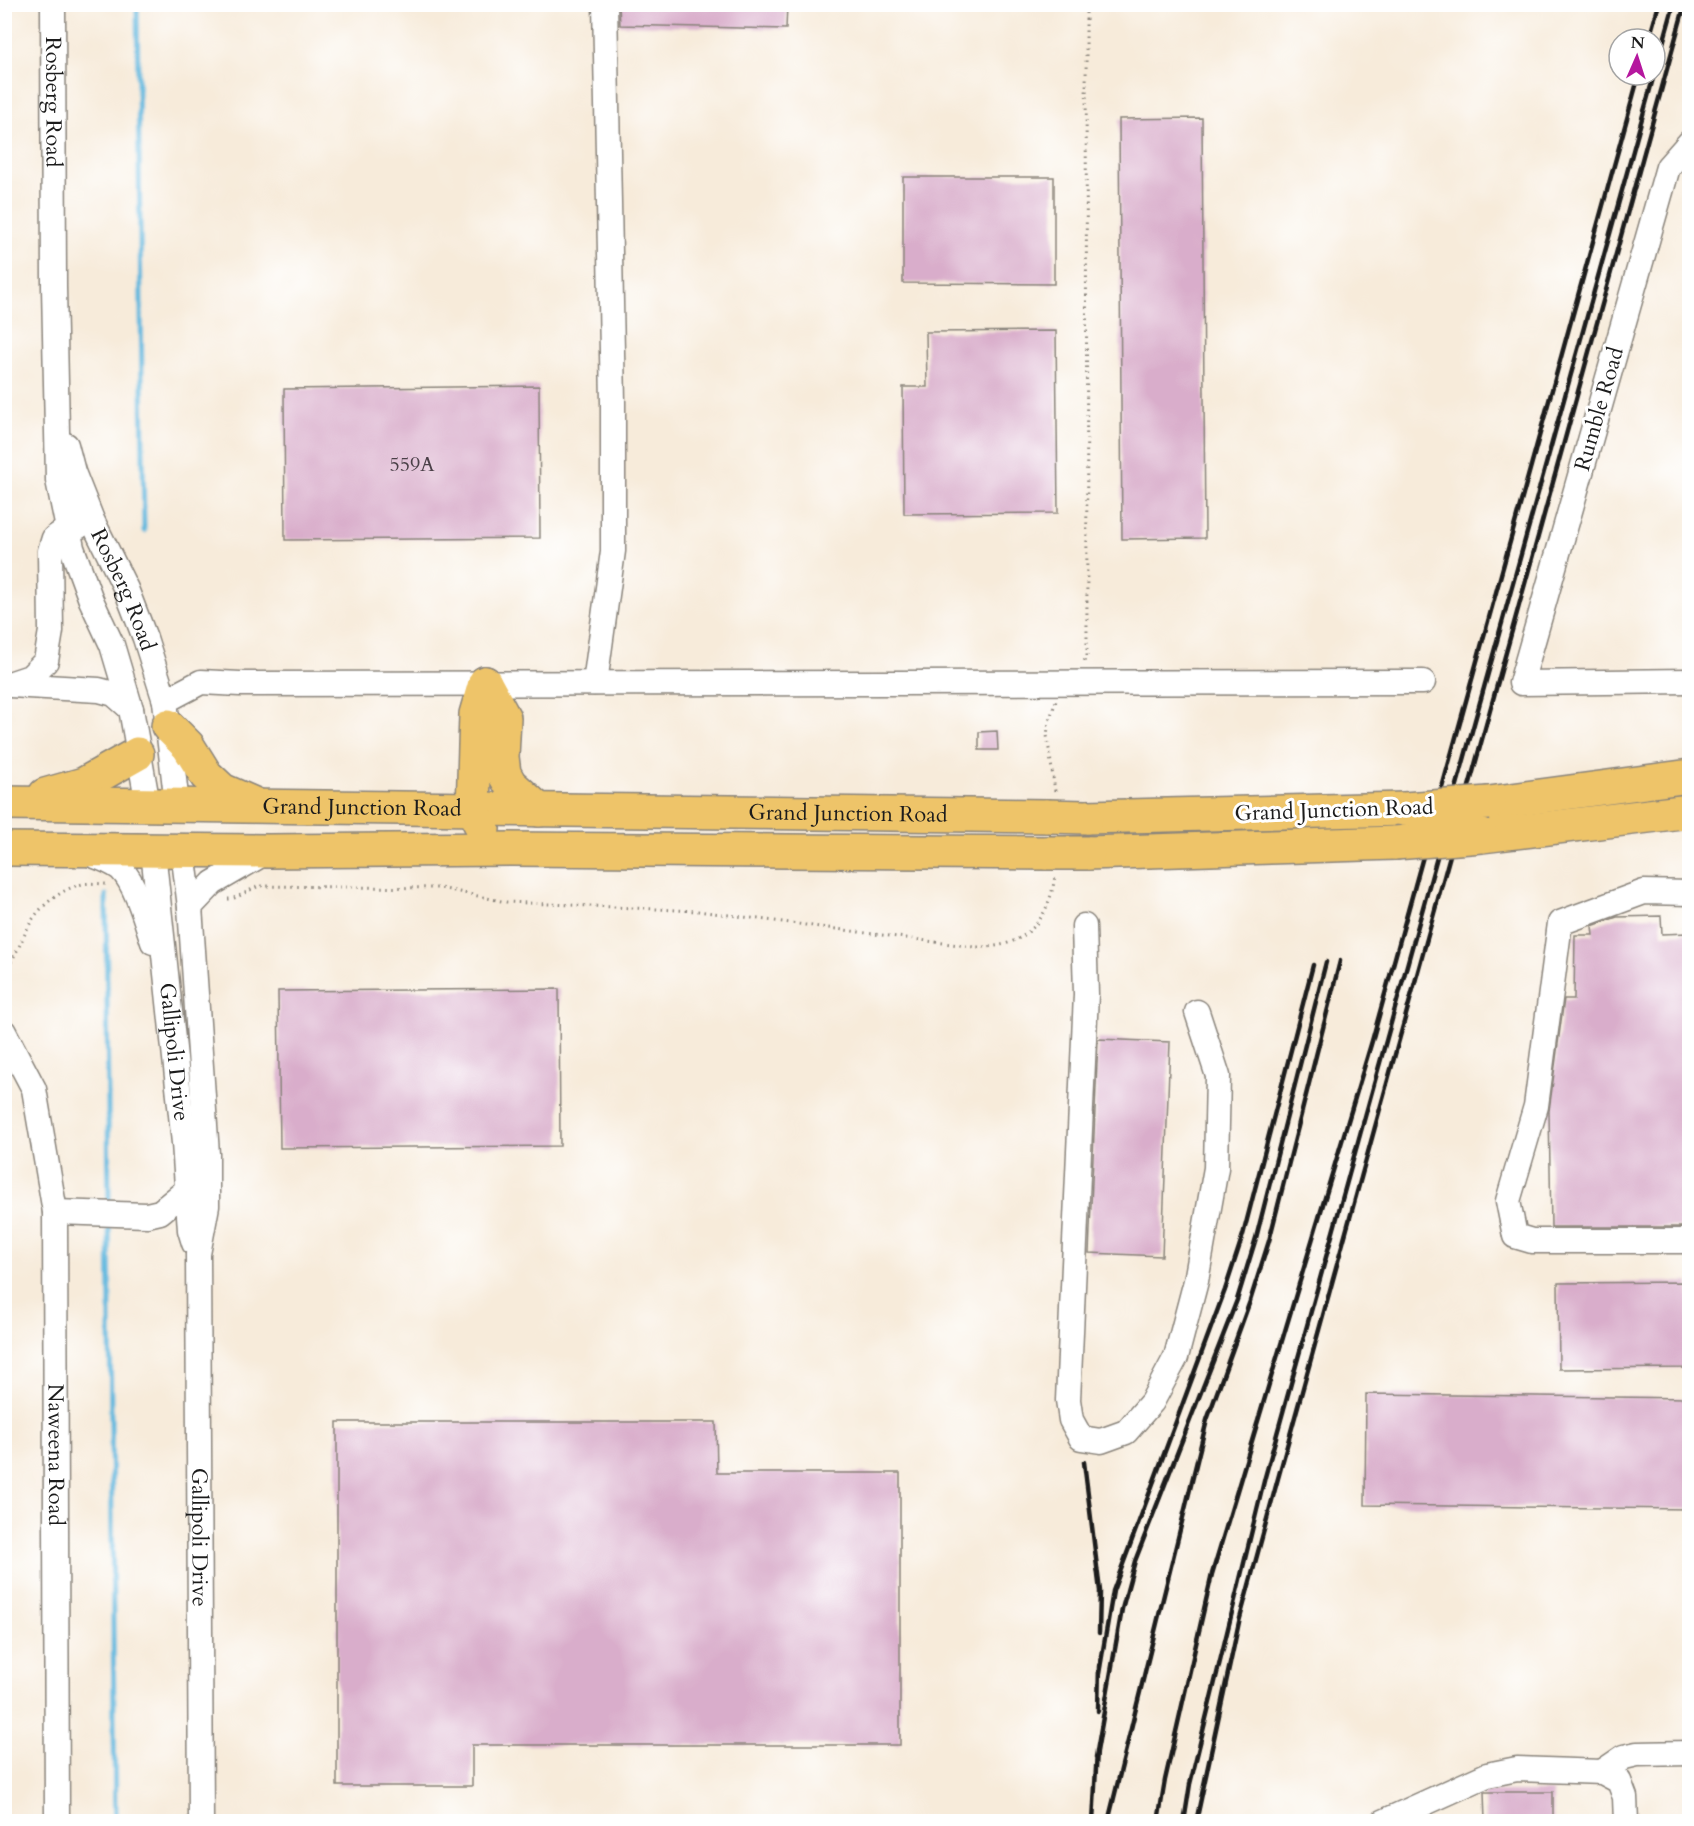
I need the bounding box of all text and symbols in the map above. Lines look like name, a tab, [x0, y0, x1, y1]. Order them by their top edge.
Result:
north arrow	[1607, 27, 1667, 87]
text: N	[1630, 32, 1645, 54]
street label: Rosberg Road	[38, 36, 69, 168]
street label: Rumble Road	[1567, 343, 1631, 474]
house number: 559A	[390, 451, 435, 478]
street label: Rosberg Road	[83, 523, 163, 655]
street label: Grand Junction Road	[262, 791, 462, 824]
street label: Grand Junction Road	[1234, 792, 1434, 828]
street label: Grand Junction Road	[748, 797, 948, 830]
street label: Gallipoli Drive	[152, 981, 197, 1123]
street label: Naweena Road	[41, 1384, 71, 1526]
street label: Gallipoli Drive	[184, 1468, 215, 1607]

